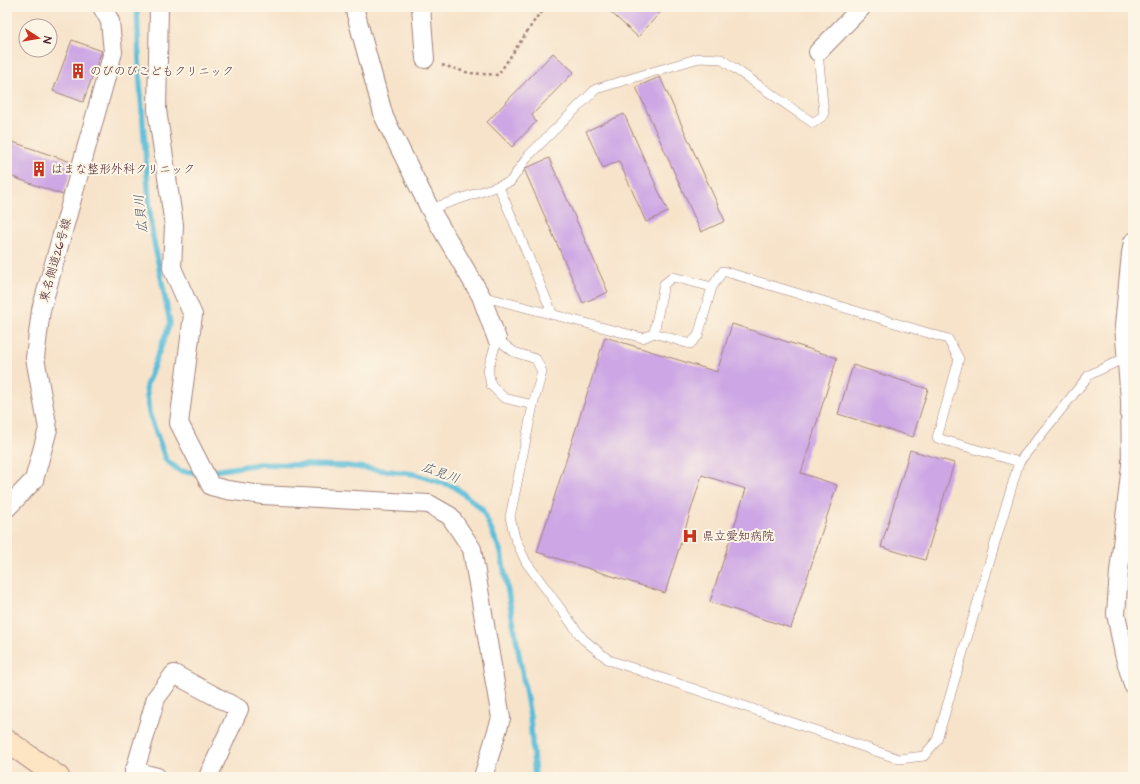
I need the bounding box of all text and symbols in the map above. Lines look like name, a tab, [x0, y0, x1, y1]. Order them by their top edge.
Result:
north arrow	[18, 18, 58, 58]
text: N	[39, 35, 55, 45]
building icon: のびのびこどもクリニック	[69, 62, 87, 80]
place label: のびのびこどもクリニック	[90, 63, 234, 80]
building icon: はまな整形外科クリニック	[30, 160, 48, 178]
place label: はまな整形外科クリニック	[51, 161, 195, 178]
water label: 広貝川	[130, 194, 152, 234]
street label: 東名側道26号線	[35, 216, 76, 304]
water label: 広見川	[419, 458, 462, 488]
hospital icon: 県立愛知病院	[681, 527, 699, 545]
place label: 県立愛知病院	[702, 528, 774, 545]

